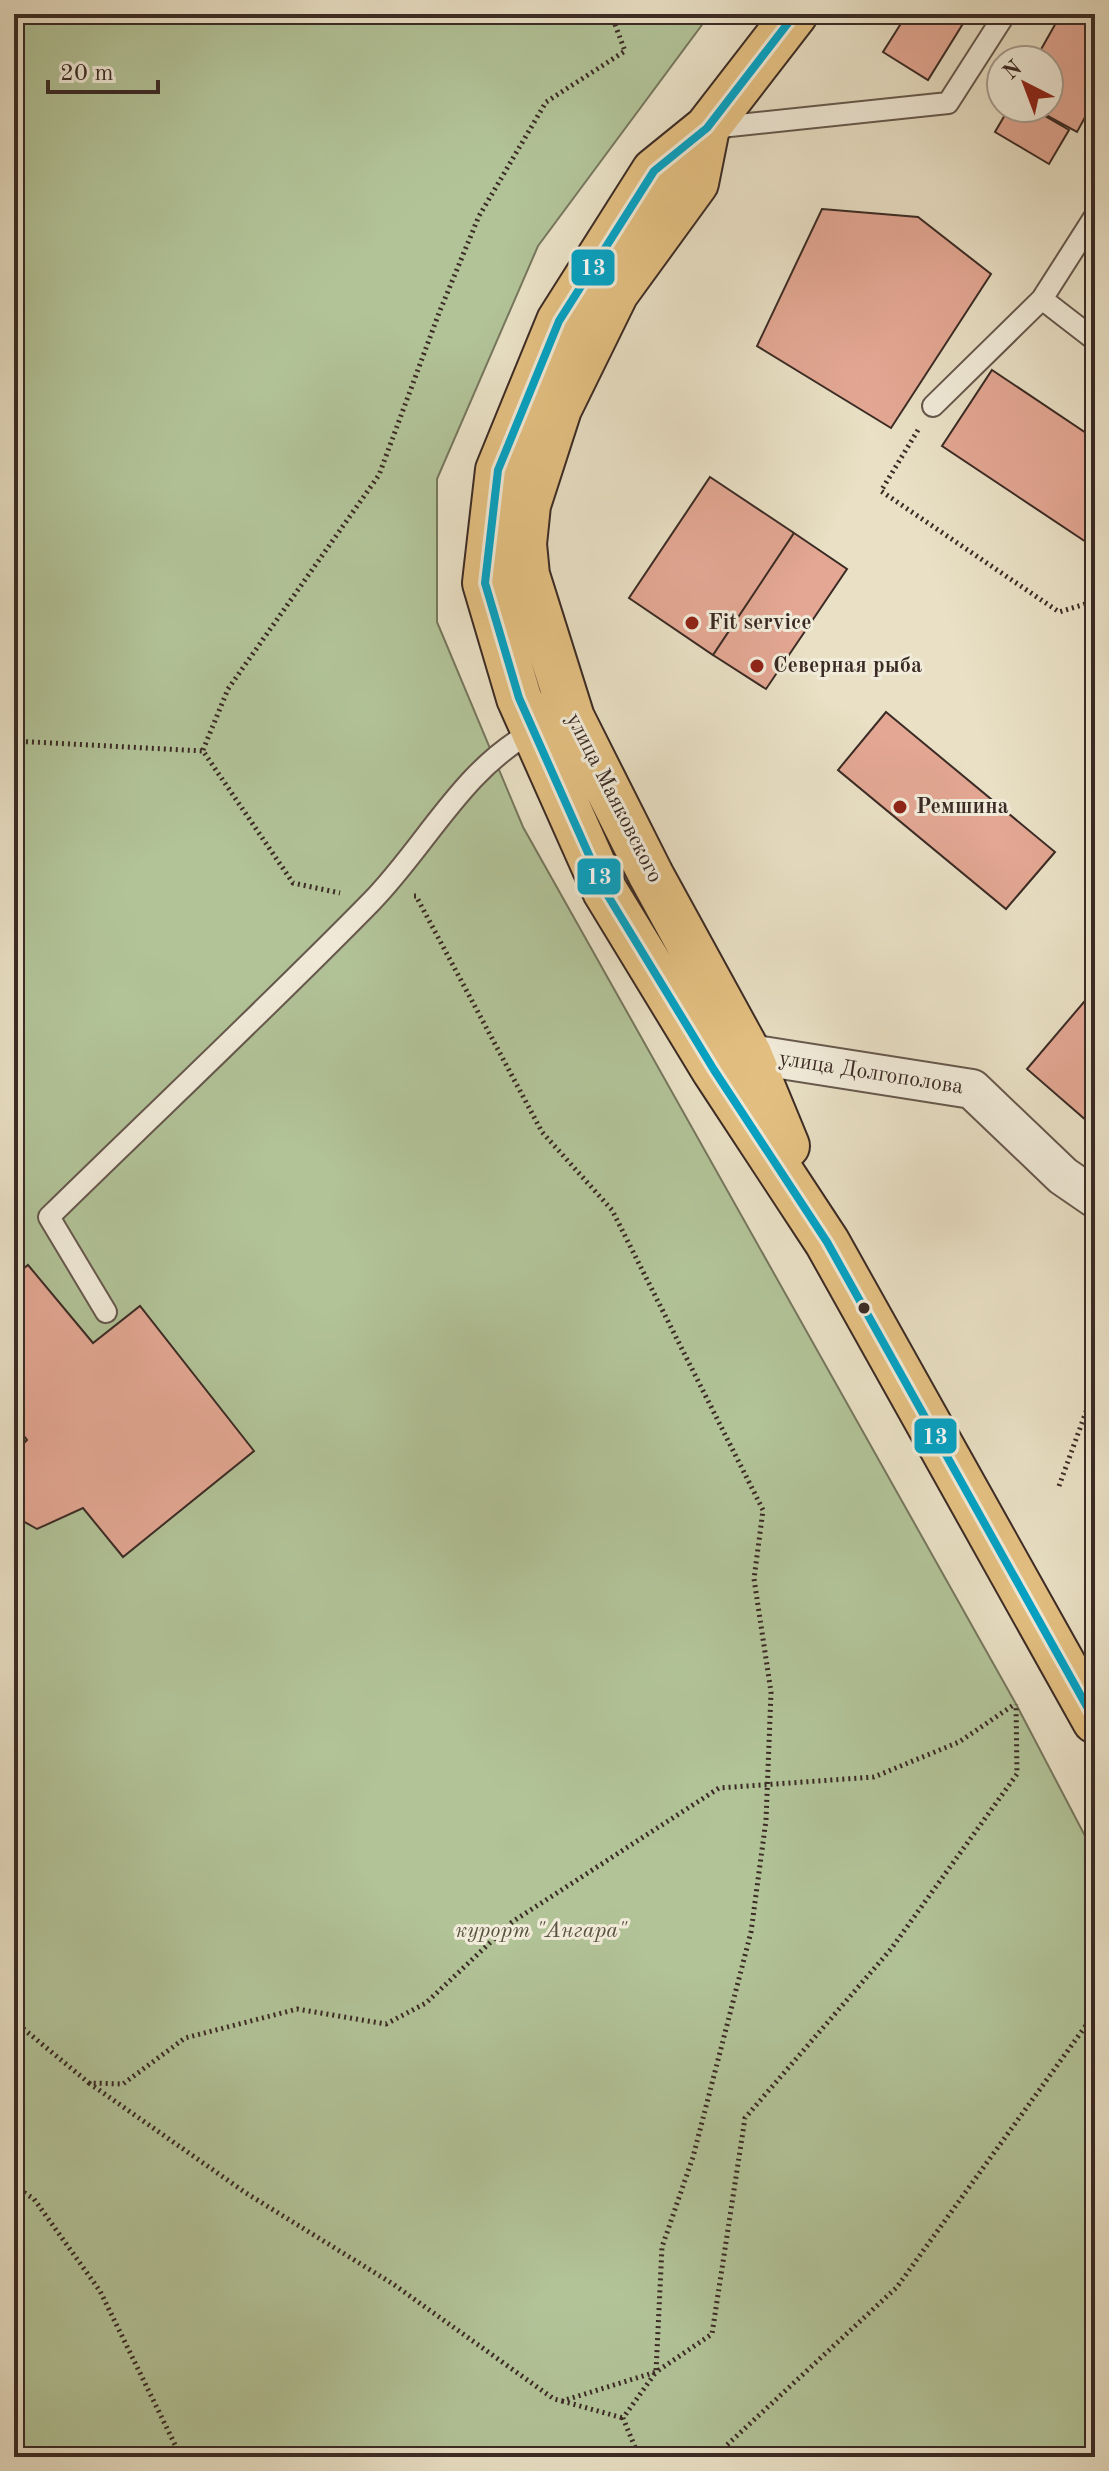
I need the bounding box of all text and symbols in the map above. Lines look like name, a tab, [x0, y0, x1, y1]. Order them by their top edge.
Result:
scale bar	[48, 44, 158, 94]
north arrow	[985, 44, 1065, 124]
text: N	[999, 57, 1027, 84]
text: 20 m	[60, 62, 114, 86]
line badge: 13	[570, 248, 616, 287]
text: 13	[580, 258, 606, 280]
place label: Fit service	[708, 612, 812, 634]
marker: Fit service	[683, 614, 701, 632]
place label: Северная рыба	[773, 655, 922, 677]
marker: Северная рыба	[748, 657, 766, 675]
street label: улица Маяковского	[562, 710, 666, 886]
place label: Ремшина	[916, 796, 1009, 818]
marker: Ремшина	[891, 798, 909, 816]
line badge: 13	[576, 857, 622, 896]
text: 13	[586, 867, 612, 889]
street label: улица Долгополова	[777, 1048, 965, 1098]
unlabelled marker	[856, 1300, 872, 1316]
line badge: 13	[913, 1417, 958, 1455]
text: 13	[922, 1427, 948, 1449]
park label: курорт "Ангара"	[455, 1920, 628, 1942]

